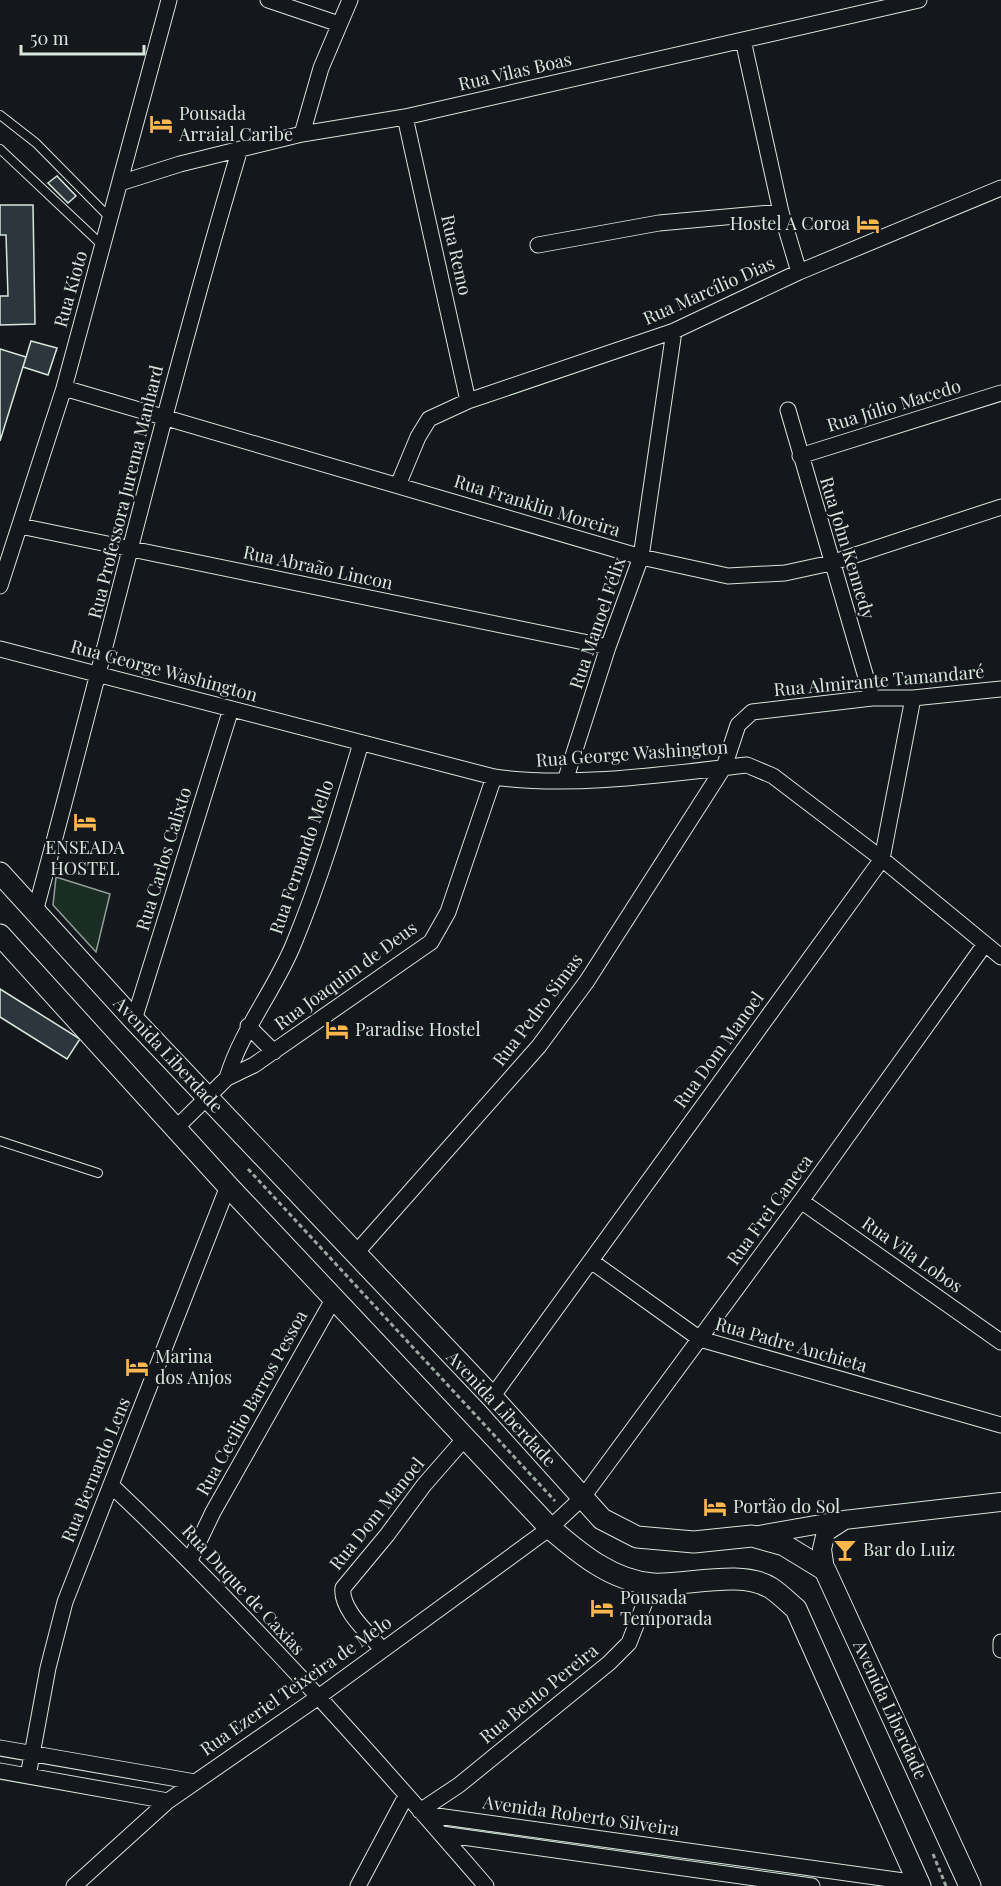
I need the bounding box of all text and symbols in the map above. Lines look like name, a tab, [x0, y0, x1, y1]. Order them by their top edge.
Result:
scale bar	[21, 18, 144, 56]
text: 50 m	[30, 26, 69, 50]
street label: Rua Vilas Boas	[456, 46, 574, 96]
place label: Pousada Arraial Caribe	[178, 101, 293, 146]
hotel icon: Pousada Arraial Caribe	[148, 111, 174, 137]
place label: Hostel A Coroa	[730, 211, 850, 235]
hotel icon: Hostel A Coroa	[855, 211, 881, 237]
street label: Rua Remo	[436, 212, 478, 298]
street label: Rua Kioto	[48, 248, 92, 330]
street label: Rua Marcílio Dias	[639, 250, 778, 330]
street label: Rua Professora Jurema Manhard	[82, 362, 168, 621]
street label: Rua Júlio Macedo	[824, 373, 964, 437]
street label: Rua Franklin Moreira	[451, 468, 623, 542]
street label: Rua John Kennedy	[815, 474, 881, 622]
street label: Rua Abraão Lincon	[241, 539, 396, 595]
street label: Rua Manoel Félix	[563, 553, 631, 692]
street label: Rua George Washington	[68, 634, 261, 707]
street label: Rua Almirante Tamandaré	[773, 659, 985, 701]
street label: Rua George Washington	[535, 734, 729, 772]
street label: Rua Fernando Mello	[263, 776, 339, 937]
street label: Rua Carlos Calixto	[130, 784, 196, 933]
hotel icon: ENSEADA HOSTEL	[72, 809, 98, 835]
place label: ENSEADA HOSTEL	[45, 835, 125, 880]
street label: Rua Joaquim de Deus	[269, 915, 422, 1035]
street label: Rua Pedro Simas	[487, 948, 587, 1071]
street label: Rua Dom Manoel	[668, 986, 768, 1112]
street label: Avenida Liberdade	[108, 990, 229, 1118]
hotel icon: Paradise Hostel	[324, 1017, 350, 1043]
place label: Paradise Hostel	[355, 1017, 481, 1041]
street label: Rua Frei Caneca	[721, 1149, 817, 1269]
street label: Rua Vila Lobos	[857, 1211, 968, 1298]
street label: Rua Cecilio Barros Pessoa	[190, 1306, 312, 1499]
street label: Rua Padre Anchieta	[713, 1311, 870, 1377]
place label: Marina dos Anjos	[155, 1344, 232, 1389]
street label: Avenida Liberdade	[441, 1344, 562, 1472]
hotel icon: Marina dos Anjos	[124, 1354, 150, 1380]
street label: Rua Bernardo Lens	[55, 1394, 135, 1546]
street label: Rua Dom Manoel	[323, 1452, 429, 1575]
hotel icon: Portão do Sol	[702, 1494, 728, 1520]
place label: Portão do Sol	[733, 1494, 840, 1518]
street label: Rua Duque de Caxias	[177, 1519, 310, 1660]
bar icon: Bar do Luiz	[832, 1537, 858, 1563]
place label: Bar do Luiz	[863, 1537, 955, 1561]
place label: Pousada Temporada	[620, 1585, 712, 1630]
hotel icon: Pousada Temporada	[589, 1595, 615, 1621]
street label: Rua Ezeriel Teixeira de Melo	[195, 1610, 396, 1761]
street label: Avenida Liberdade	[848, 1635, 934, 1783]
street label: Rua Bento Pereira	[474, 1638, 603, 1748]
street label: Avenida Roberto Silveira	[480, 1789, 681, 1841]

